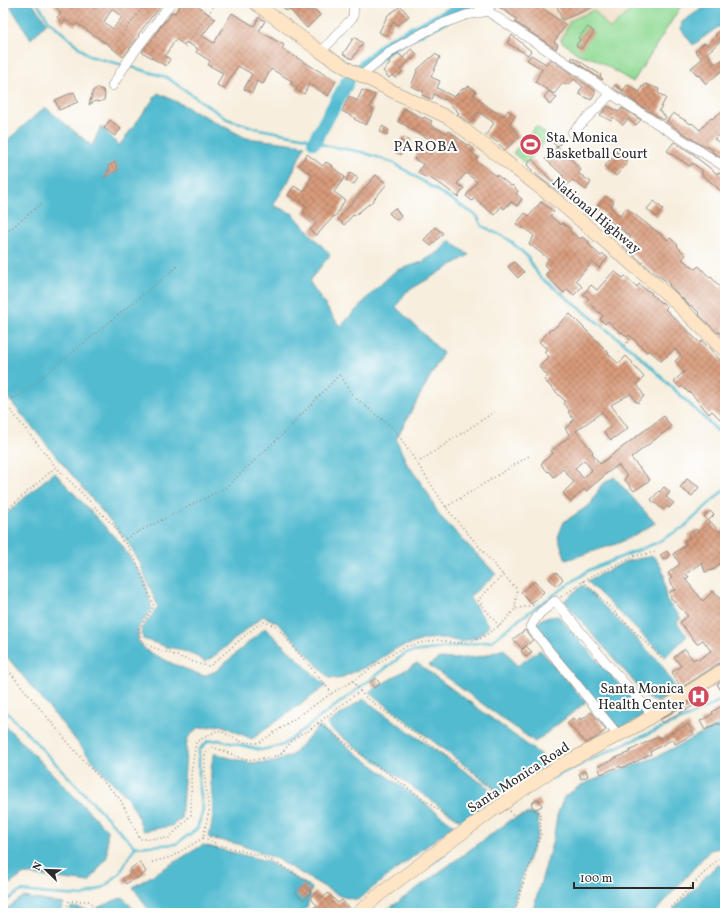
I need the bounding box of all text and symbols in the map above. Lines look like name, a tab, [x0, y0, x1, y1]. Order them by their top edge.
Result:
place label: Sta. Monica Basketball Court	[546, 129, 648, 164]
sports icon: Sta. Monica Basketball Court	[518, 132, 544, 158]
district label: PAROBA	[393, 137, 459, 158]
street label: National Highway	[548, 173, 645, 259]
place label: Santa Monica Health Center	[598, 680, 684, 715]
hospital icon: Santa Monica Health Center	[686, 683, 712, 709]
street label: Santa Monica Road	[464, 738, 574, 818]
north arrow	[26, 850, 66, 890]
text: N	[30, 860, 47, 873]
scale bar	[574, 864, 693, 890]
text: 100 m	[580, 871, 613, 887]

